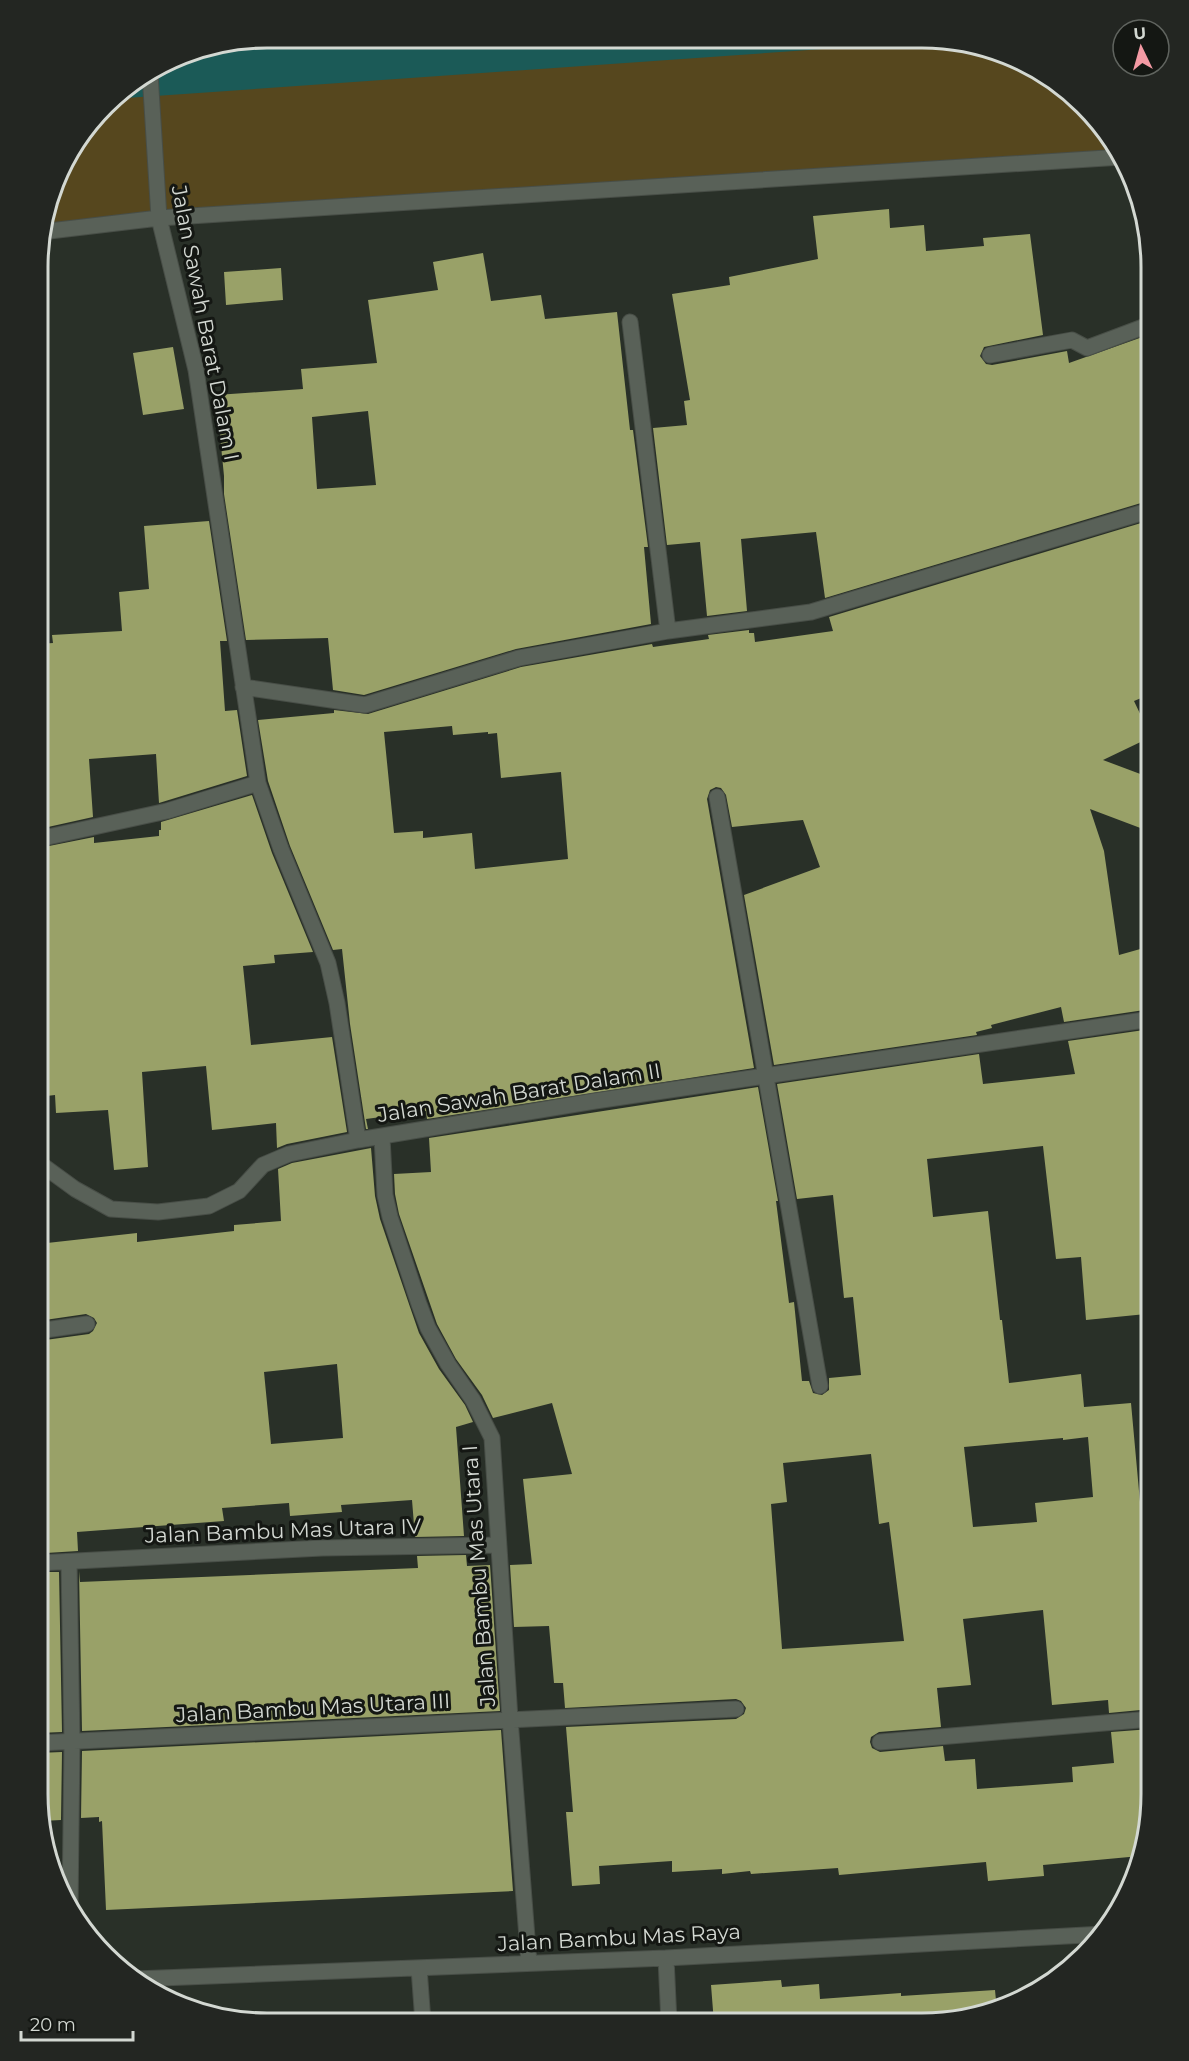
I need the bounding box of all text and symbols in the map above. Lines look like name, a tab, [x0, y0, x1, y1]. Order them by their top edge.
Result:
north arrow	[1111, 18, 1171, 78]
text: U	[1133, 24, 1147, 44]
street label: Jalan Sawah Barat Dalam I	[166, 182, 244, 463]
street label: Jalan Sawah Barat Dalam II	[375, 1058, 662, 1127]
street label: Jalan Bambu Mas Utara I	[457, 1444, 500, 1709]
street label: Jalan Bambu Mas Utara IV	[143, 1513, 422, 1548]
street label: Jalan Bambu Mas Utara III	[174, 1688, 451, 1727]
street label: Jalan Bambu Mas Raya	[496, 1919, 741, 1956]
scale bar	[21, 2004, 134, 2042]
text: 20 m	[30, 2014, 76, 2036]

